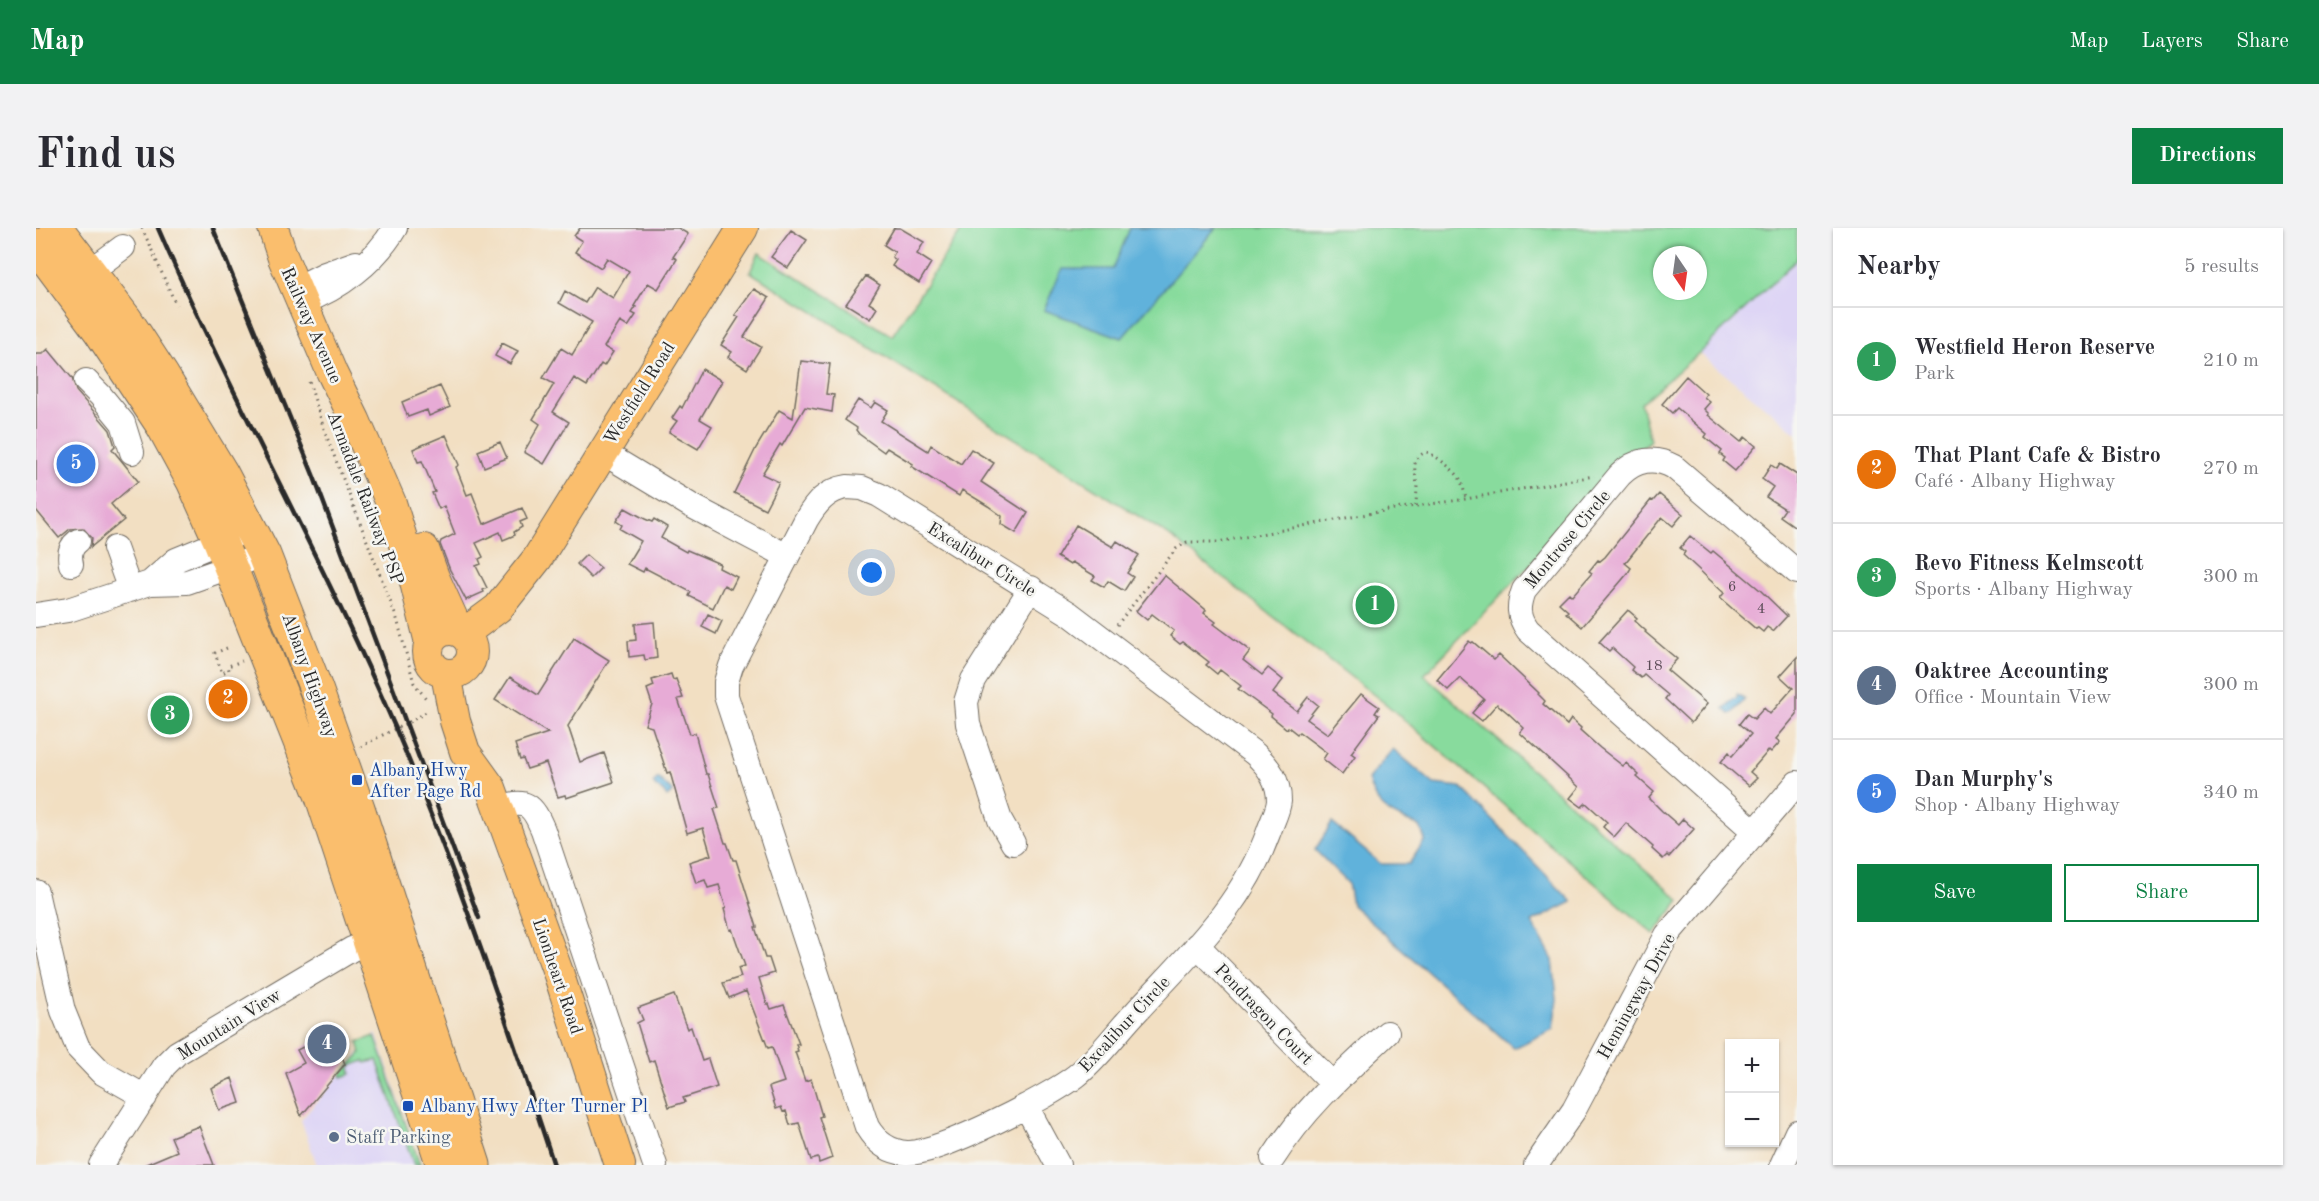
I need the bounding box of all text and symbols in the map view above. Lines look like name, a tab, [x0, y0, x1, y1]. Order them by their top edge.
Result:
text: Map	[30, 28, 84, 56]
text: Map	[2069, 31, 2108, 52]
text: Layers	[2141, 31, 2203, 52]
text: Share	[2236, 31, 2289, 52]
button: Directions	[2132, 128, 2283, 184]
text: Find us	[36, 135, 175, 177]
north arrow	[1653, 246, 1707, 300]
text: Nearby	[1857, 254, 1941, 280]
text: 5 results	[2184, 257, 2259, 277]
street label: Railway Avenue	[277, 265, 345, 386]
text: Westfield Heron Reserve	[1914, 337, 2155, 359]
street label: Westfield Road	[601, 339, 679, 448]
text: 1	[1871, 351, 1882, 371]
text: 210 m	[2203, 351, 2259, 371]
text: Park	[1914, 364, 1955, 384]
street label: Armadale Railway PSP	[324, 409, 407, 588]
pin: 5	[56, 442, 96, 486]
text: That Plant Cafe & Bistro	[1914, 445, 2161, 467]
text: 2	[1871, 459, 1882, 479]
text: 270 m	[2203, 459, 2259, 479]
text: Café · Albany Highway	[1914, 472, 2116, 492]
street label: Montrose Circle	[1521, 487, 1614, 592]
street label: Excalibur Circle	[924, 519, 1039, 600]
text: Revo Fitness Kelmscott	[1914, 553, 2144, 575]
your location	[857, 558, 886, 587]
text: 3	[1871, 567, 1882, 587]
text: 300 m	[2203, 567, 2259, 587]
house number: 6	[1728, 580, 1736, 595]
text: Sports · Albany Highway	[1914, 580, 2133, 600]
pin: 1	[1356, 582, 1394, 628]
house number: 4	[1757, 602, 1765, 617]
street label: Albany Highway	[278, 611, 340, 740]
house number: 18	[1645, 659, 1663, 674]
text: Oaktree Accounting	[1914, 661, 2108, 683]
text: 4	[1871, 675, 1882, 695]
text: 300 m	[2203, 675, 2259, 695]
pin: 2	[208, 676, 248, 722]
text: Office · Mountain View	[1914, 688, 2111, 708]
pin: 3	[150, 692, 190, 738]
place label: Albany Hwy After Page Rd	[369, 762, 481, 801]
text: Dan Murphy's	[1914, 769, 2053, 791]
marker: Albany Hwy After Page Rd	[350, 773, 364, 787]
text: 5	[1871, 783, 1882, 803]
text: 340 m	[2203, 783, 2259, 803]
text: Shop · Albany Highway	[1914, 796, 2120, 816]
button: Save	[1857, 864, 2052, 922]
button: Share	[2064, 864, 2259, 922]
street label: Lionheart Road	[529, 916, 585, 1037]
street label: Hemingway Drive	[1595, 931, 1679, 1062]
street label: Pendragon Court	[1211, 961, 1316, 1069]
street label: Excalibur Circle	[1076, 973, 1174, 1076]
street label: Mountain View	[175, 986, 285, 1064]
pin: 4	[308, 1022, 346, 1066]
map controls	[1725, 1039, 1779, 1147]
button: +	[1725, 1039, 1779, 1093]
button: −	[1725, 1093, 1779, 1147]
place label: Albany Hwy After Turner Pl	[420, 1098, 648, 1116]
marker: Albany Hwy After Turner Pl	[401, 1099, 415, 1113]
place label: Staff Parking	[346, 1129, 451, 1147]
marker: Staff Parking	[327, 1130, 341, 1144]

